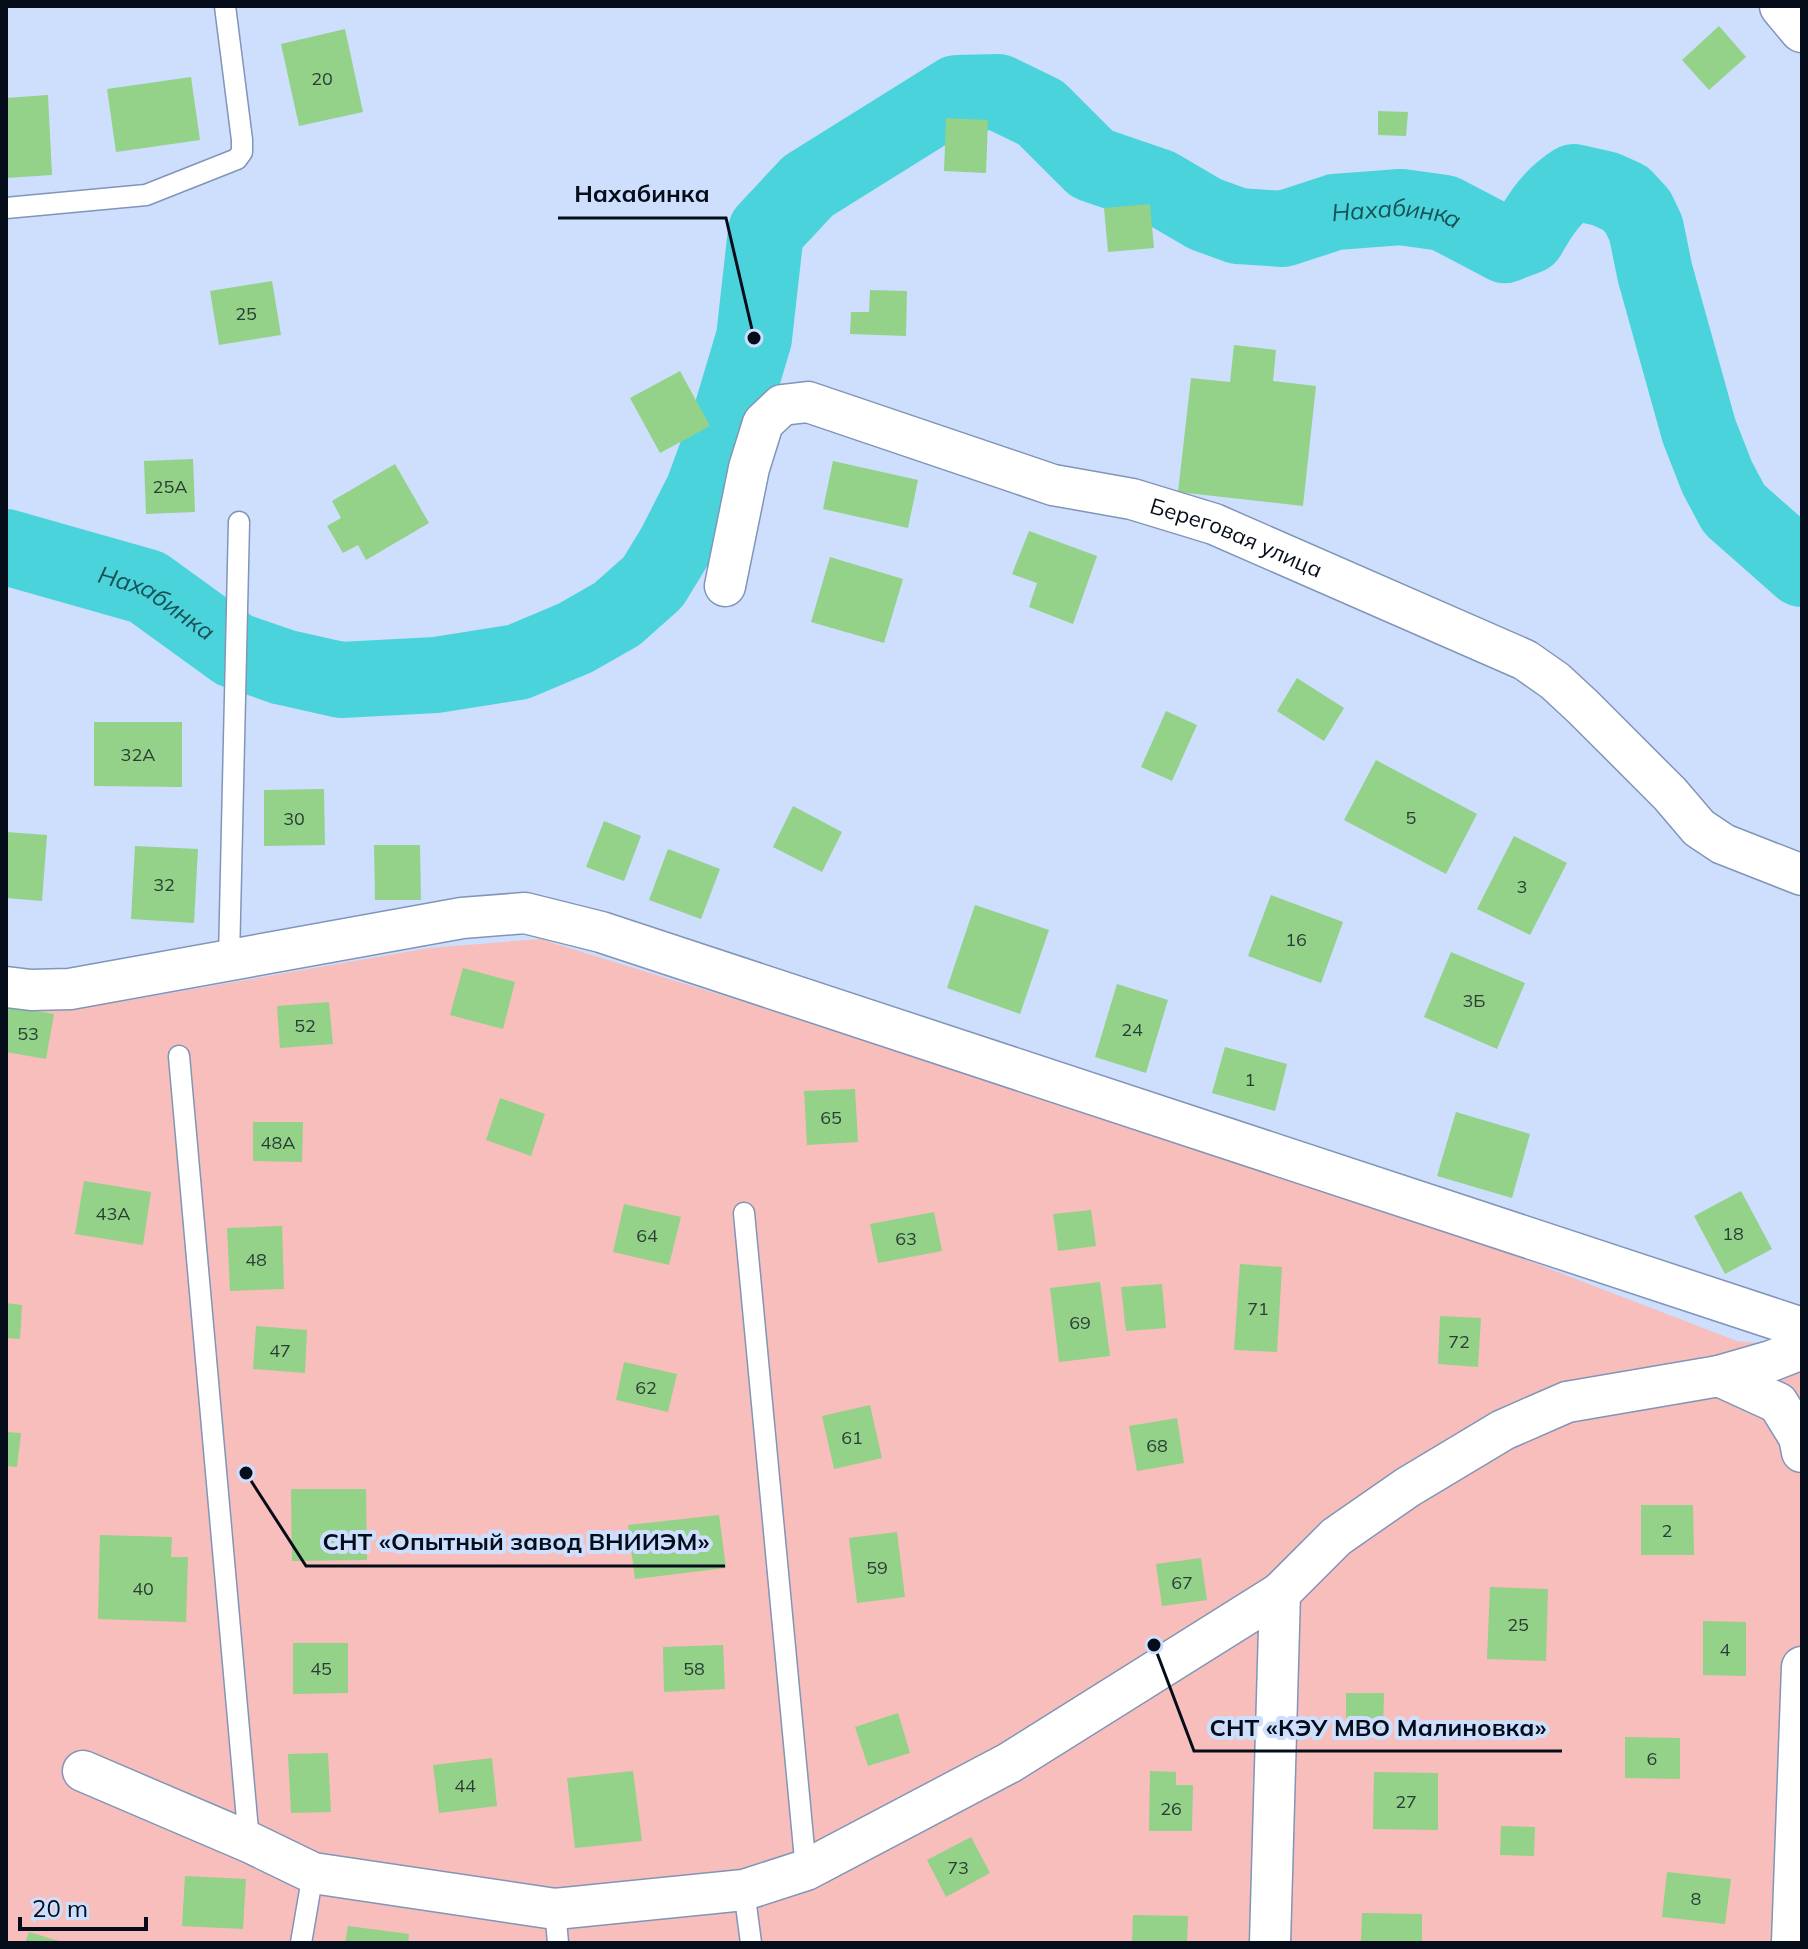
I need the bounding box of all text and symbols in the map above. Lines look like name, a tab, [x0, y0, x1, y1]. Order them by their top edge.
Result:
house number: 20	[311, 67, 333, 90]
callout: Нахабинка	[558, 170, 726, 218]
text: Нахабинка	[574, 178, 710, 208]
water label: Нахабинка	[1330, 192, 1467, 235]
house number: 25	[235, 302, 257, 325]
house number: 25А	[153, 475, 187, 498]
street label: Береговая улица	[1147, 491, 1327, 584]
water label: Нахабинка	[95, 559, 221, 647]
house number: 32А	[121, 743, 155, 766]
house number: 5	[1406, 806, 1417, 829]
house number: 30	[283, 807, 305, 830]
house number: 32	[153, 873, 175, 896]
house number: 3	[1517, 875, 1527, 898]
house number: 16	[1285, 928, 1307, 951]
house number: 3Б	[1463, 989, 1486, 1012]
house number: 52	[294, 1014, 316, 1037]
house number: 24	[1121, 1018, 1143, 1041]
house number: 53	[17, 1022, 39, 1045]
house number: 1	[1245, 1068, 1255, 1091]
house number: 65	[820, 1106, 842, 1129]
house number: 48А	[261, 1131, 295, 1154]
house number: 43А	[96, 1202, 130, 1225]
house number: 18	[1722, 1222, 1744, 1245]
house number: 64	[636, 1224, 658, 1247]
house number: 63	[895, 1227, 917, 1250]
house number: 48	[245, 1248, 267, 1271]
house number: 71	[1247, 1297, 1269, 1320]
house number: 69	[1069, 1311, 1091, 1334]
house number: 72	[1448, 1330, 1470, 1353]
house number: 47	[269, 1339, 291, 1362]
house number: 62	[635, 1376, 657, 1399]
house number: 61	[841, 1426, 863, 1449]
house number: 68	[1146, 1434, 1168, 1457]
callout: СНТ «Опытный завод ВНИИЭМ»	[306, 1518, 725, 1566]
house number: 2	[1662, 1519, 1672, 1542]
text: СНТ «Опытный завод ВНИИЭМ»	[323, 1526, 709, 1556]
house number: 59	[866, 1556, 888, 1579]
house number: 67	[1171, 1571, 1193, 1594]
house number: 40	[132, 1577, 154, 1600]
house number: 25	[1507, 1613, 1529, 1636]
house number: 4	[1720, 1638, 1731, 1661]
house number: 45	[310, 1657, 332, 1680]
house number: 58	[683, 1657, 705, 1680]
callout: СНТ «КЭУ МВО Малиновка»	[1194, 1703, 1562, 1751]
text: СНТ «КЭУ МВО Малиновка»	[1210, 1712, 1546, 1742]
house number: 6	[1647, 1747, 1657, 1770]
house number: 44	[454, 1774, 476, 1797]
house number: 27	[1395, 1790, 1417, 1813]
house number: 26	[1160, 1797, 1182, 1820]
house number: 73	[947, 1856, 969, 1879]
scale bar	[20, 1881, 146, 1931]
house number: 8	[1691, 1887, 1701, 1910]
text: 20 m	[32, 1893, 88, 1923]

